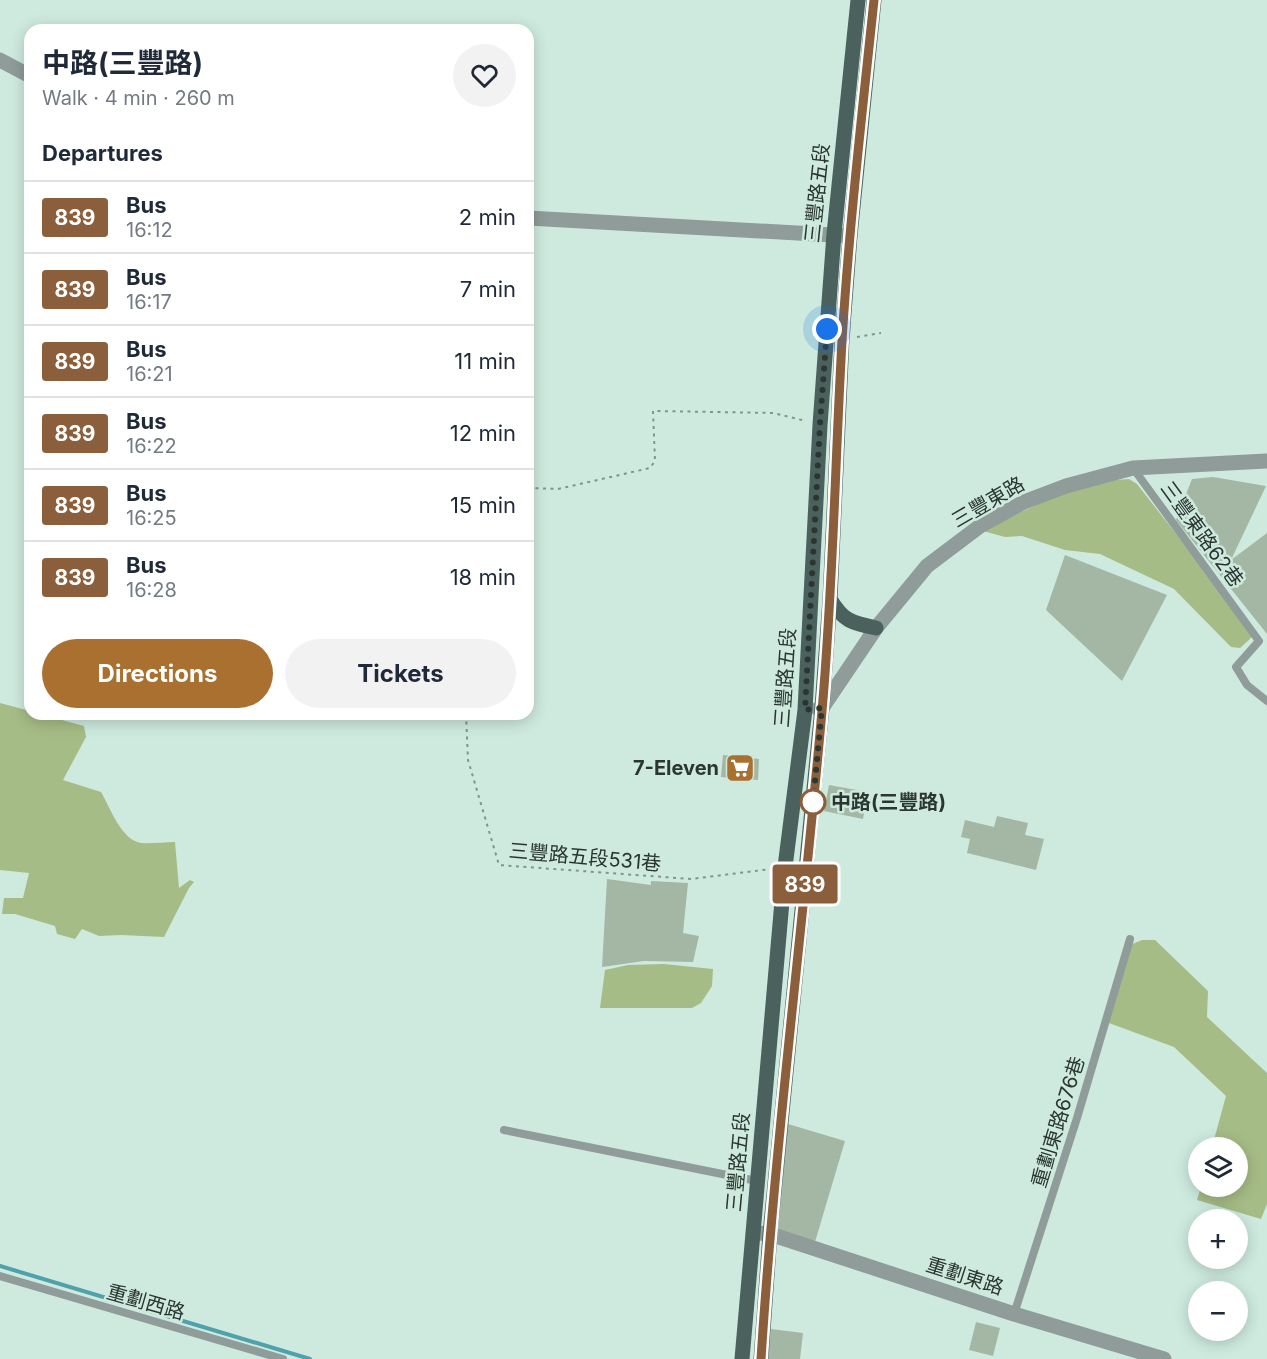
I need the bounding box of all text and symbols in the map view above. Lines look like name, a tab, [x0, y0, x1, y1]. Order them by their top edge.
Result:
button: heart	[453, 44, 516, 107]
text: 中路(三豐路)	[42, 46, 203, 80]
text: Walk · 4 min · 260 m	[42, 86, 235, 110]
text: Departures	[42, 140, 163, 166]
street label: 三豐路五段	[800, 142, 834, 244]
text: Bus	[126, 192, 167, 218]
text: 2 min	[459, 204, 516, 230]
text: 839	[55, 205, 95, 230]
text: 16:12	[126, 218, 173, 242]
text: Bus	[126, 264, 167, 290]
text: 7 min	[460, 276, 516, 302]
text: 839	[55, 277, 95, 302]
text: 16:17	[126, 290, 172, 314]
your location	[812, 314, 842, 344]
text: Bus	[126, 336, 167, 362]
text: 11 min	[454, 348, 516, 374]
text: 839	[55, 349, 95, 374]
text: 16:21	[126, 362, 173, 386]
text: Bus	[126, 408, 167, 434]
text: 12 min	[450, 420, 516, 446]
text: 839	[55, 421, 95, 446]
text: 16:22	[126, 434, 177, 458]
street label: 三豐東路	[947, 472, 1029, 532]
street label: 三豐東路62巷	[1156, 477, 1248, 591]
text: Bus	[126, 480, 167, 506]
text: 15 min	[450, 492, 516, 518]
text: 839	[55, 493, 95, 518]
text: 16:25	[126, 506, 177, 530]
text: Bus	[126, 552, 167, 578]
text: 18 min	[450, 564, 516, 590]
text: 839	[55, 565, 95, 590]
text: 16:28	[126, 578, 177, 602]
street label: 三豐路五段	[770, 627, 800, 729]
button: Directions	[42, 639, 273, 708]
button: Tickets	[285, 639, 516, 708]
supermarket icon: 7-Eleven	[724, 752, 756, 784]
place label: 7-Eleven	[633, 756, 719, 780]
marker: 中路(三豐路)	[800, 789, 826, 815]
place label: 中路(三豐路)	[831, 790, 946, 814]
street label: 三豐路五段531巷	[508, 838, 662, 876]
line badge: 839	[770, 864, 840, 904]
text: 839	[785, 872, 825, 897]
street label: 重劃東路676巷	[1027, 1054, 1089, 1190]
street label: 三豐路五段	[722, 1111, 754, 1213]
map controls	[1188, 1137, 1248, 1341]
button: layers	[1188, 1137, 1248, 1197]
button: +	[1188, 1209, 1248, 1269]
street label: 重劃東路	[923, 1252, 1007, 1300]
street label: 重劃西路	[104, 1279, 188, 1325]
button: −	[1188, 1281, 1248, 1341]

